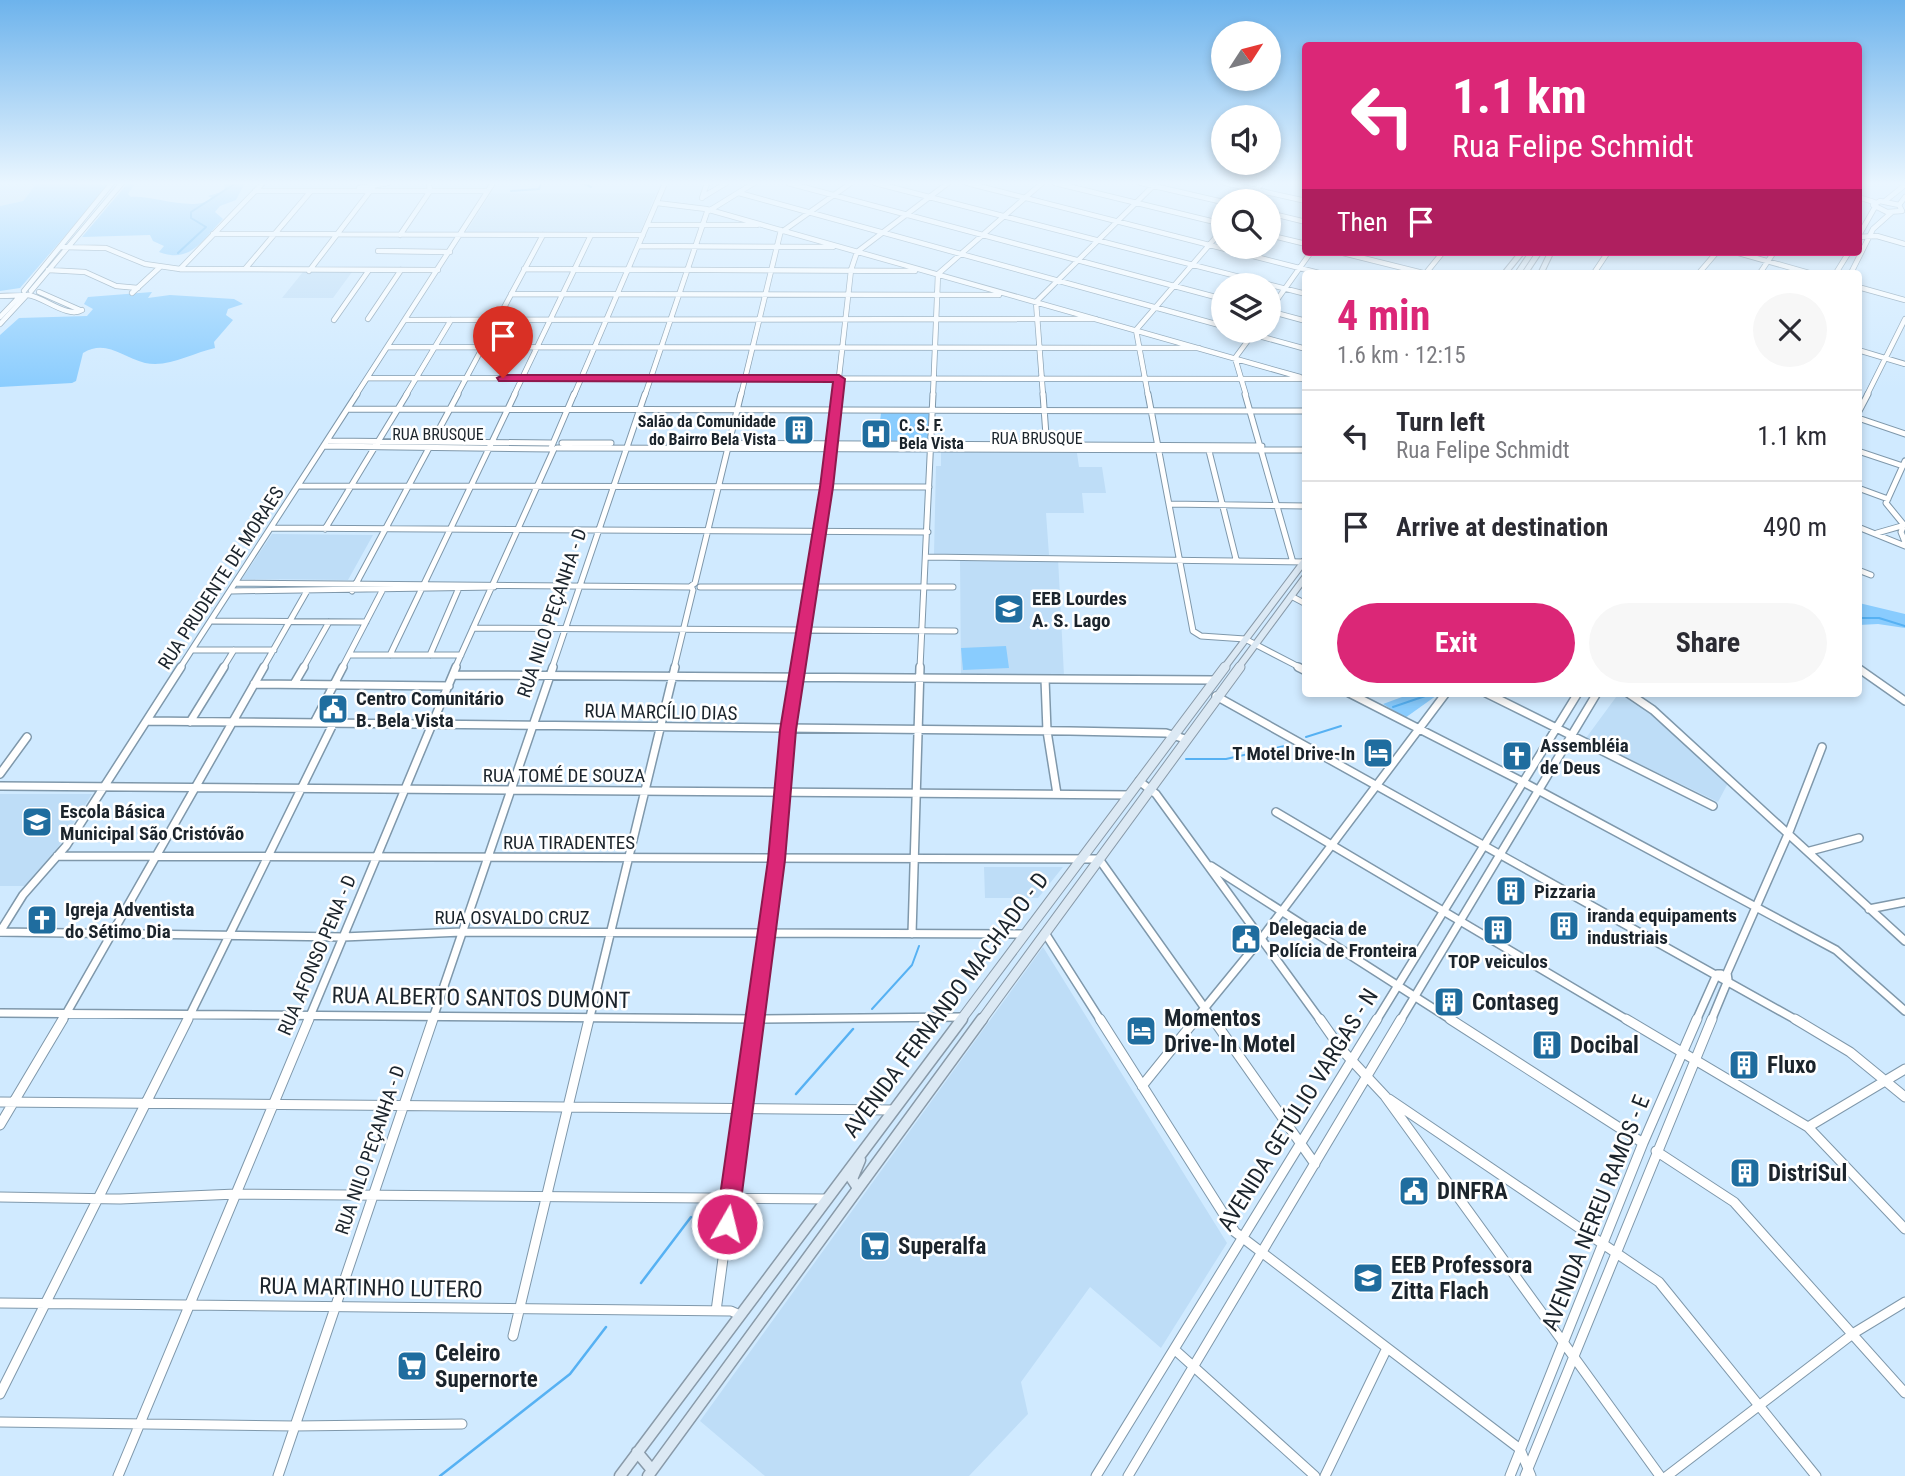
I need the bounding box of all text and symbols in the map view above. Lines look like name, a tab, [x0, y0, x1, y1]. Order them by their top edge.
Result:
north arrow	[1211, 21, 1281, 91]
map controls	[1211, 21, 1281, 343]
text: 1.1 km	[1452, 68, 1587, 125]
icon: left	[1337, 70, 1428, 161]
button: sound	[1211, 105, 1281, 175]
text: Rua Felipe Schmidt	[1452, 127, 1694, 165]
button: search	[1211, 189, 1281, 259]
icon: arrive	[1402, 203, 1440, 241]
text: Then	[1337, 207, 1388, 237]
button: layers	[1211, 273, 1281, 343]
text: 4 min	[1337, 291, 1430, 340]
button: close	[1753, 293, 1827, 367]
pin	[473, 306, 533, 378]
icon: arrive	[484, 317, 522, 355]
text: 1.6 km · 12:15	[1337, 342, 1466, 369]
text: Turn left	[1396, 407, 1485, 437]
place label: Salão da Comunidade do Bairro Bela Vista	[638, 412, 776, 449]
building icon: Salão da Comunidade do Bairro Bela Vista	[782, 413, 816, 447]
place label: C. S. F. Bela Vista	[899, 416, 964, 453]
hospital icon: C. S. F. Bela Vista	[859, 417, 893, 451]
icon: left	[1337, 417, 1375, 455]
text: 1.1 km	[1757, 421, 1827, 451]
street label: RUA BRUSQUE	[392, 425, 484, 444]
street label: RUA BRUSQUE	[991, 429, 1083, 448]
text: Rua Felipe Schmidt	[1396, 437, 1570, 464]
street label: RUA PRUDENTE DE MORAES	[153, 482, 289, 674]
icon: arrive	[1337, 508, 1375, 546]
text: Arrive at destination	[1396, 512, 1608, 542]
text: 490 m	[1763, 512, 1827, 542]
street label: RUA NILO PEÇANHA - D	[512, 525, 592, 701]
place label: EEB Lourdes A. S. Lago	[1032, 587, 1127, 632]
school or university icon: EEB Lourdes A. S. Lago	[992, 592, 1026, 626]
button: Exit	[1337, 603, 1575, 683]
button: Share	[1589, 603, 1827, 683]
place label: Centro Comunitário B. Bela Vista	[356, 687, 504, 732]
public building icon: Centro Comunitário B. Bela Vista	[316, 692, 350, 726]
street label: RUA MARCÍLIO DIAS	[584, 699, 738, 725]
place label: Assembléia de Deus	[1540, 734, 1629, 779]
hotel icon: T Motel Drive-In	[1361, 736, 1395, 770]
church icon: Assembléia de Deus	[1500, 739, 1534, 773]
place label: T Motel Drive-In	[1232, 742, 1355, 765]
street label: RUA TOMÉ DE SOUZA	[483, 764, 645, 787]
place label: Escola Básica Municipal São Cristóvão	[60, 800, 244, 845]
school or university icon: Escola Básica Municipal São Cristóvão	[20, 805, 54, 839]
street label: RUA TIRADENTES	[503, 831, 635, 854]
street label: AVENIDA FERNANDO MACHADO - D	[837, 867, 1055, 1143]
street label: RUA AFONSO PENA - D	[273, 871, 361, 1039]
building icon: Pizzaria	[1494, 874, 1528, 908]
place label: Pizzaria	[1534, 880, 1596, 903]
place label: Igreja Adventista do Sétimo Dia	[65, 898, 195, 943]
church icon: Igreja Adventista do Sétimo Dia	[25, 903, 59, 937]
place label: iranda equipaments industriais	[1587, 904, 1737, 949]
street label: RUA OSVALDO CRUZ	[434, 906, 590, 929]
building icon: iranda equipaments industriais	[1547, 909, 1581, 943]
building icon: TOP veiculos	[1481, 913, 1515, 947]
place label: Delegacia de Polícia de Fronteira	[1269, 917, 1417, 962]
public building icon: Delegacia de Polícia de Fronteira	[1229, 922, 1263, 956]
place label: TOP veiculos	[1448, 950, 1548, 973]
street label: RUA ALBERTO SANTOS DUMONT	[331, 982, 631, 1014]
street label: AVENIDA GETÚLIO VARGAS - N	[1211, 983, 1384, 1236]
building icon: Contaseg	[1432, 985, 1466, 1019]
place label: Contaseg	[1472, 989, 1559, 1016]
place label: Momentos Drive-In Motel	[1164, 1005, 1295, 1058]
hotel icon: Momentos Drive-In Motel	[1124, 1014, 1158, 1048]
building icon: Docibal	[1530, 1028, 1564, 1062]
place label: Docibal	[1570, 1032, 1639, 1059]
building icon: Fluxo	[1727, 1048, 1761, 1082]
place label: Fluxo	[1767, 1052, 1816, 1079]
street label: RUA NILO PEÇANHA - D	[330, 1062, 410, 1238]
street label: AVENIDA NEREU RAMOS - E	[1536, 1091, 1656, 1335]
building icon: DistriSul	[1728, 1156, 1762, 1190]
place label: DistriSul	[1768, 1160, 1847, 1187]
public building icon: DINFRA	[1397, 1174, 1431, 1208]
place label: DINFRA	[1437, 1178, 1508, 1205]
position arrow	[690, 1187, 764, 1261]
supermarket icon: Superalfa	[858, 1229, 892, 1263]
place label: Superalfa	[898, 1233, 987, 1260]
place label: EEB Professora Zitta Flach	[1391, 1252, 1532, 1305]
school or university icon: EEB Professora Zitta Flach	[1351, 1261, 1385, 1295]
street label: RUA MARTINHO LUTERO	[259, 1273, 483, 1303]
place label: Celeiro Supernorte	[435, 1340, 538, 1393]
supermarket icon: Celeiro Supernorte	[395, 1349, 429, 1383]

